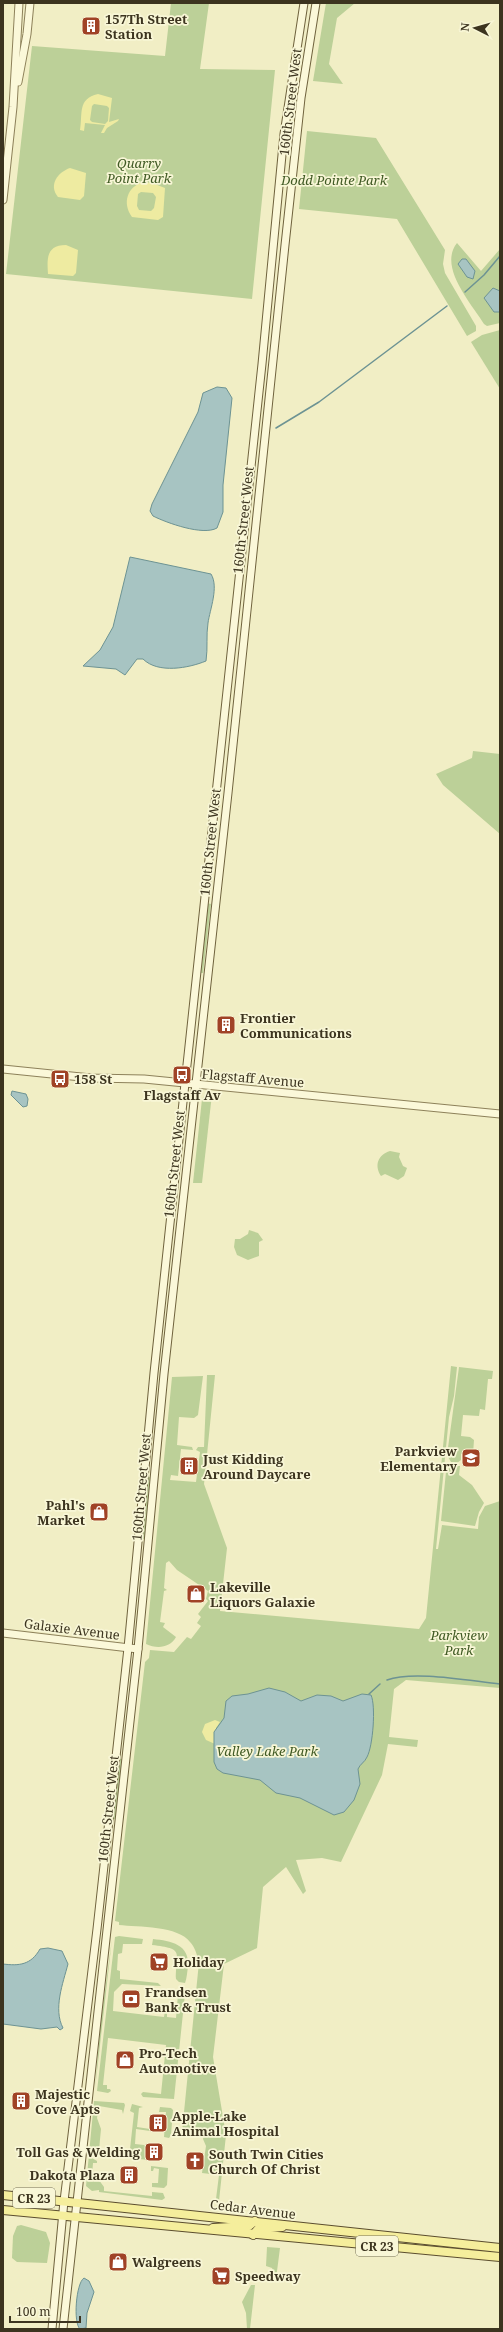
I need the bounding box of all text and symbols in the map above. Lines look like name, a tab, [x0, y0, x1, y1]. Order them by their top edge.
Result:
north arrow	[455, 8, 495, 48]
place label: 157Th Street Station	[105, 10, 187, 43]
building icon: 157Th Street Station	[80, 15, 102, 37]
text: N	[457, 21, 473, 32]
street label: 160th Street West	[274, 47, 306, 157]
park label: Quarry Point Park	[106, 154, 172, 187]
park label: Dodd Pointe Park	[280, 171, 388, 189]
street label: 160th Street West	[228, 465, 258, 575]
street label: 160th Street West	[195, 787, 225, 897]
place label: Frontier Communications	[240, 1009, 352, 1042]
building icon: Frontier Communications	[215, 1014, 237, 1036]
bus stop icon: Flagstaff Av	[171, 1064, 193, 1086]
street label: Flagstaff Avenue	[201, 1065, 305, 1091]
bus stop icon: 158 St	[49, 1068, 71, 1090]
place label: 158 St	[74, 1070, 112, 1088]
place label: Flagstaff Av	[143, 1086, 221, 1104]
street label: 160th Street West	[159, 1109, 189, 1219]
street label: 160th Street West	[127, 1432, 155, 1542]
place label: Parkview Elementary	[380, 1442, 458, 1475]
school or university icon: Parkview Elementary	[460, 1447, 482, 1469]
place label: Just Kidding Around Daycare	[202, 1450, 311, 1483]
building icon: Just Kidding Around Daycare	[178, 1455, 200, 1477]
place label: Pahl's Market	[37, 1496, 85, 1529]
shop icon: Pahl's Market	[88, 1501, 110, 1523]
place label: Lakeville Liquors Galaxie	[210, 1578, 315, 1611]
shop icon: Lakeville Liquors Galaxie	[185, 1583, 207, 1605]
street label: Galaxie Avenue	[23, 1614, 121, 1644]
park label: Parkview Park	[429, 1626, 488, 1659]
park label: Valley Lake Park	[216, 1742, 318, 1760]
street label: 160th Street West	[93, 1754, 123, 1864]
supermarket icon: Holiday	[148, 1951, 170, 1973]
place label: Holiday	[173, 1953, 225, 1971]
place label: Frandsen Bank & Trust	[145, 1983, 231, 2016]
bank icon: Frandsen Bank & Trust	[120, 1988, 142, 2010]
place label: Pro-Tech Automotive	[139, 2044, 216, 2077]
shop icon: Pro-Tech Automotive	[114, 2049, 136, 2071]
place label: Majestic Cove Apts	[35, 2085, 100, 2118]
building icon: Majestic Cove Apts	[10, 2090, 32, 2112]
place label: Apple-Lake Animal Hospital	[172, 2107, 280, 2140]
building icon: Apple-Lake Animal Hospital	[147, 2112, 169, 2134]
building icon: Toll Gas & Welding	[143, 2141, 165, 2163]
place label: Toll Gas & Welding	[16, 2143, 141, 2161]
place label: South Twin Cities Church Of Christ	[209, 2145, 324, 2178]
church icon: South Twin Cities Church Of Christ	[184, 2150, 206, 2172]
building icon: Dakota Plaza	[118, 2164, 140, 2186]
place label: Dakota Plaza	[29, 2166, 115, 2184]
road number: CR 23	[13, 2188, 55, 2208]
street label: Cedar Avenue	[209, 2195, 297, 2223]
road number: CR 23	[356, 2236, 398, 2256]
shop icon: Walgreens	[107, 2251, 129, 2273]
place label: Walgreens	[132, 2253, 201, 2271]
supermarket icon: Speedway	[210, 2265, 232, 2287]
place label: Speedway	[235, 2267, 301, 2285]
scale bar	[10, 2298, 80, 2324]
text: 100 m	[16, 2303, 51, 2320]

